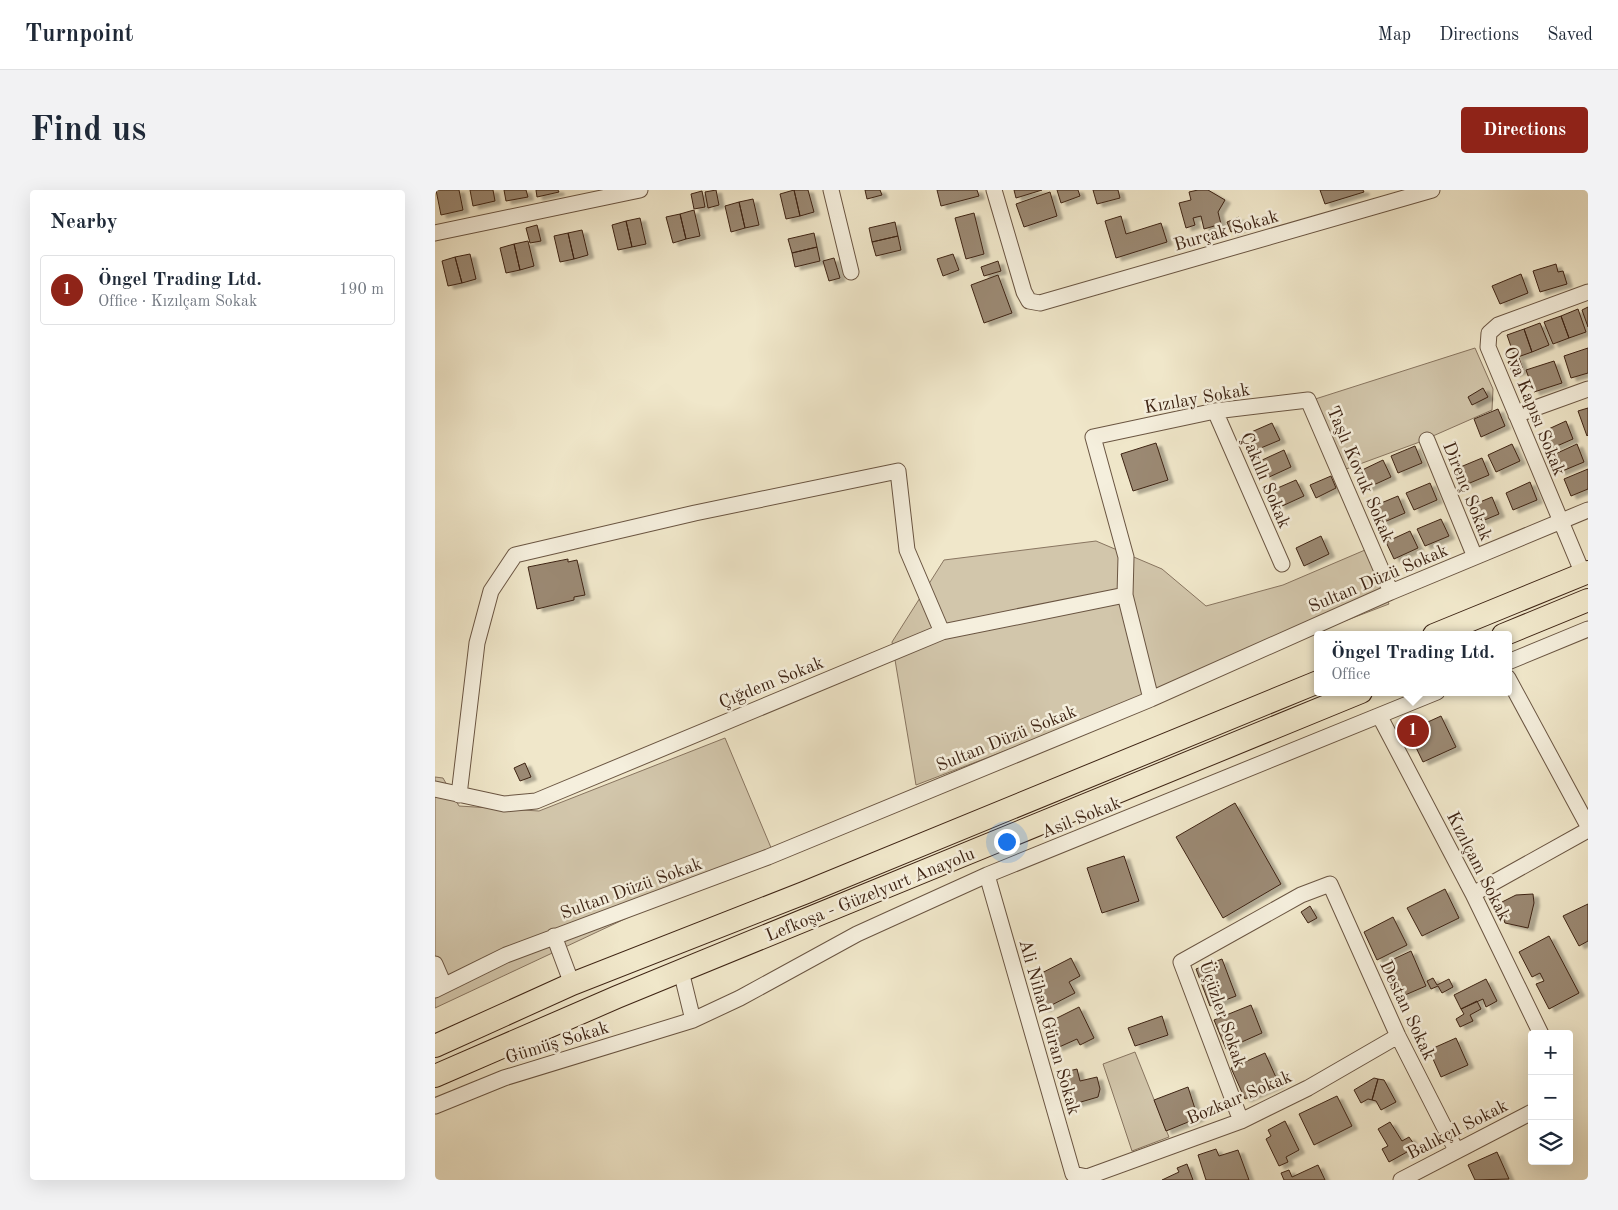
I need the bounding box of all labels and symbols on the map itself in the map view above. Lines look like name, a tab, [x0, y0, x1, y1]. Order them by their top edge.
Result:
street label: Burçak Sokak	[1172, 207, 1281, 255]
street label: Ova Kapısı Sokak	[1500, 344, 1568, 479]
street label: Kızılay Sokak	[1143, 381, 1251, 417]
street label: Taşlı Kovuk Sokak	[1323, 403, 1397, 545]
street label: Çakıllı Sokak	[1237, 430, 1293, 531]
street label: Direnç Sokak	[1439, 439, 1495, 543]
street label: Sultan Düzü Sokak	[1306, 541, 1451, 616]
street label: Çığdem Sokak	[716, 654, 826, 712]
street label: Sultan Düzü Sokak	[934, 703, 1079, 775]
pin: 1	[1397, 712, 1429, 750]
street label: Asil Sokak	[1039, 794, 1124, 842]
street label: Kızılçam Sokak	[1443, 809, 1513, 924]
your location	[994, 829, 1020, 855]
street label: Lefkoşa - Güzelyurt Anayolu	[763, 845, 978, 945]
street label: Sultan Düzü Sokak	[558, 855, 705, 923]
street label: Ali Nihad Güran Sokak	[1015, 937, 1083, 1117]
street label: Üçüzler Sokak	[1195, 957, 1253, 1070]
street label: Destan Sokak	[1376, 958, 1438, 1063]
street label: Gümüş Sokak	[503, 1019, 611, 1067]
street label: Bozkaır Sokak	[1184, 1068, 1295, 1128]
street label: Balıkçıl Sokak	[1404, 1097, 1511, 1163]

